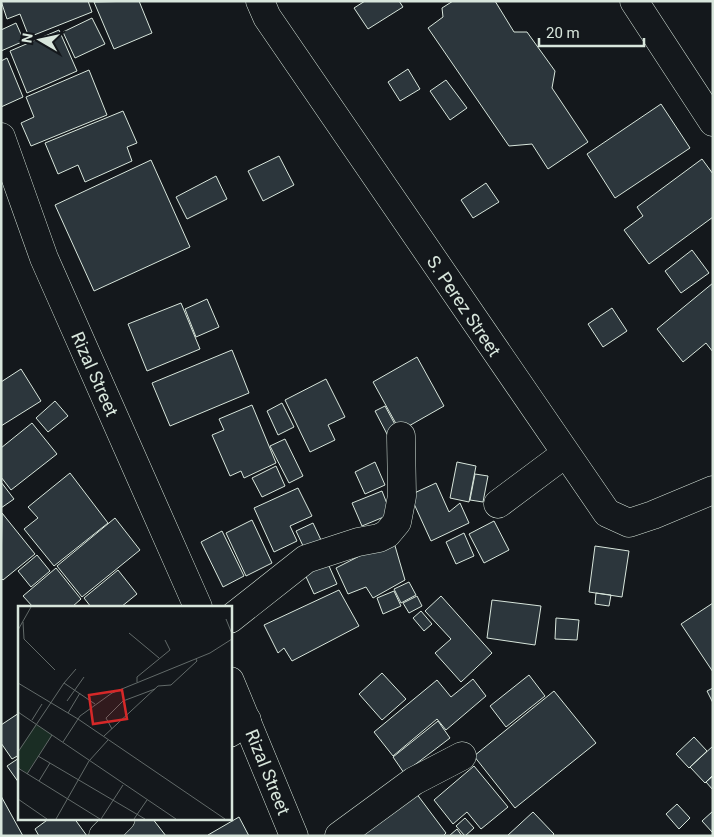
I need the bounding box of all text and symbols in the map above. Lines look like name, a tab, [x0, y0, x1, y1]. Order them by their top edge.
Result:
north arrow	[15, 15, 65, 65]
scale bar	[539, 15, 644, 47]
text: 20 m	[546, 24, 580, 42]
text: N	[18, 32, 36, 44]
street label: S. Perez Street	[423, 252, 505, 360]
street label: Rizal Street	[67, 328, 123, 420]
inset map	[18, 606, 231, 820]
street label: Rizal Street	[241, 726, 295, 818]

